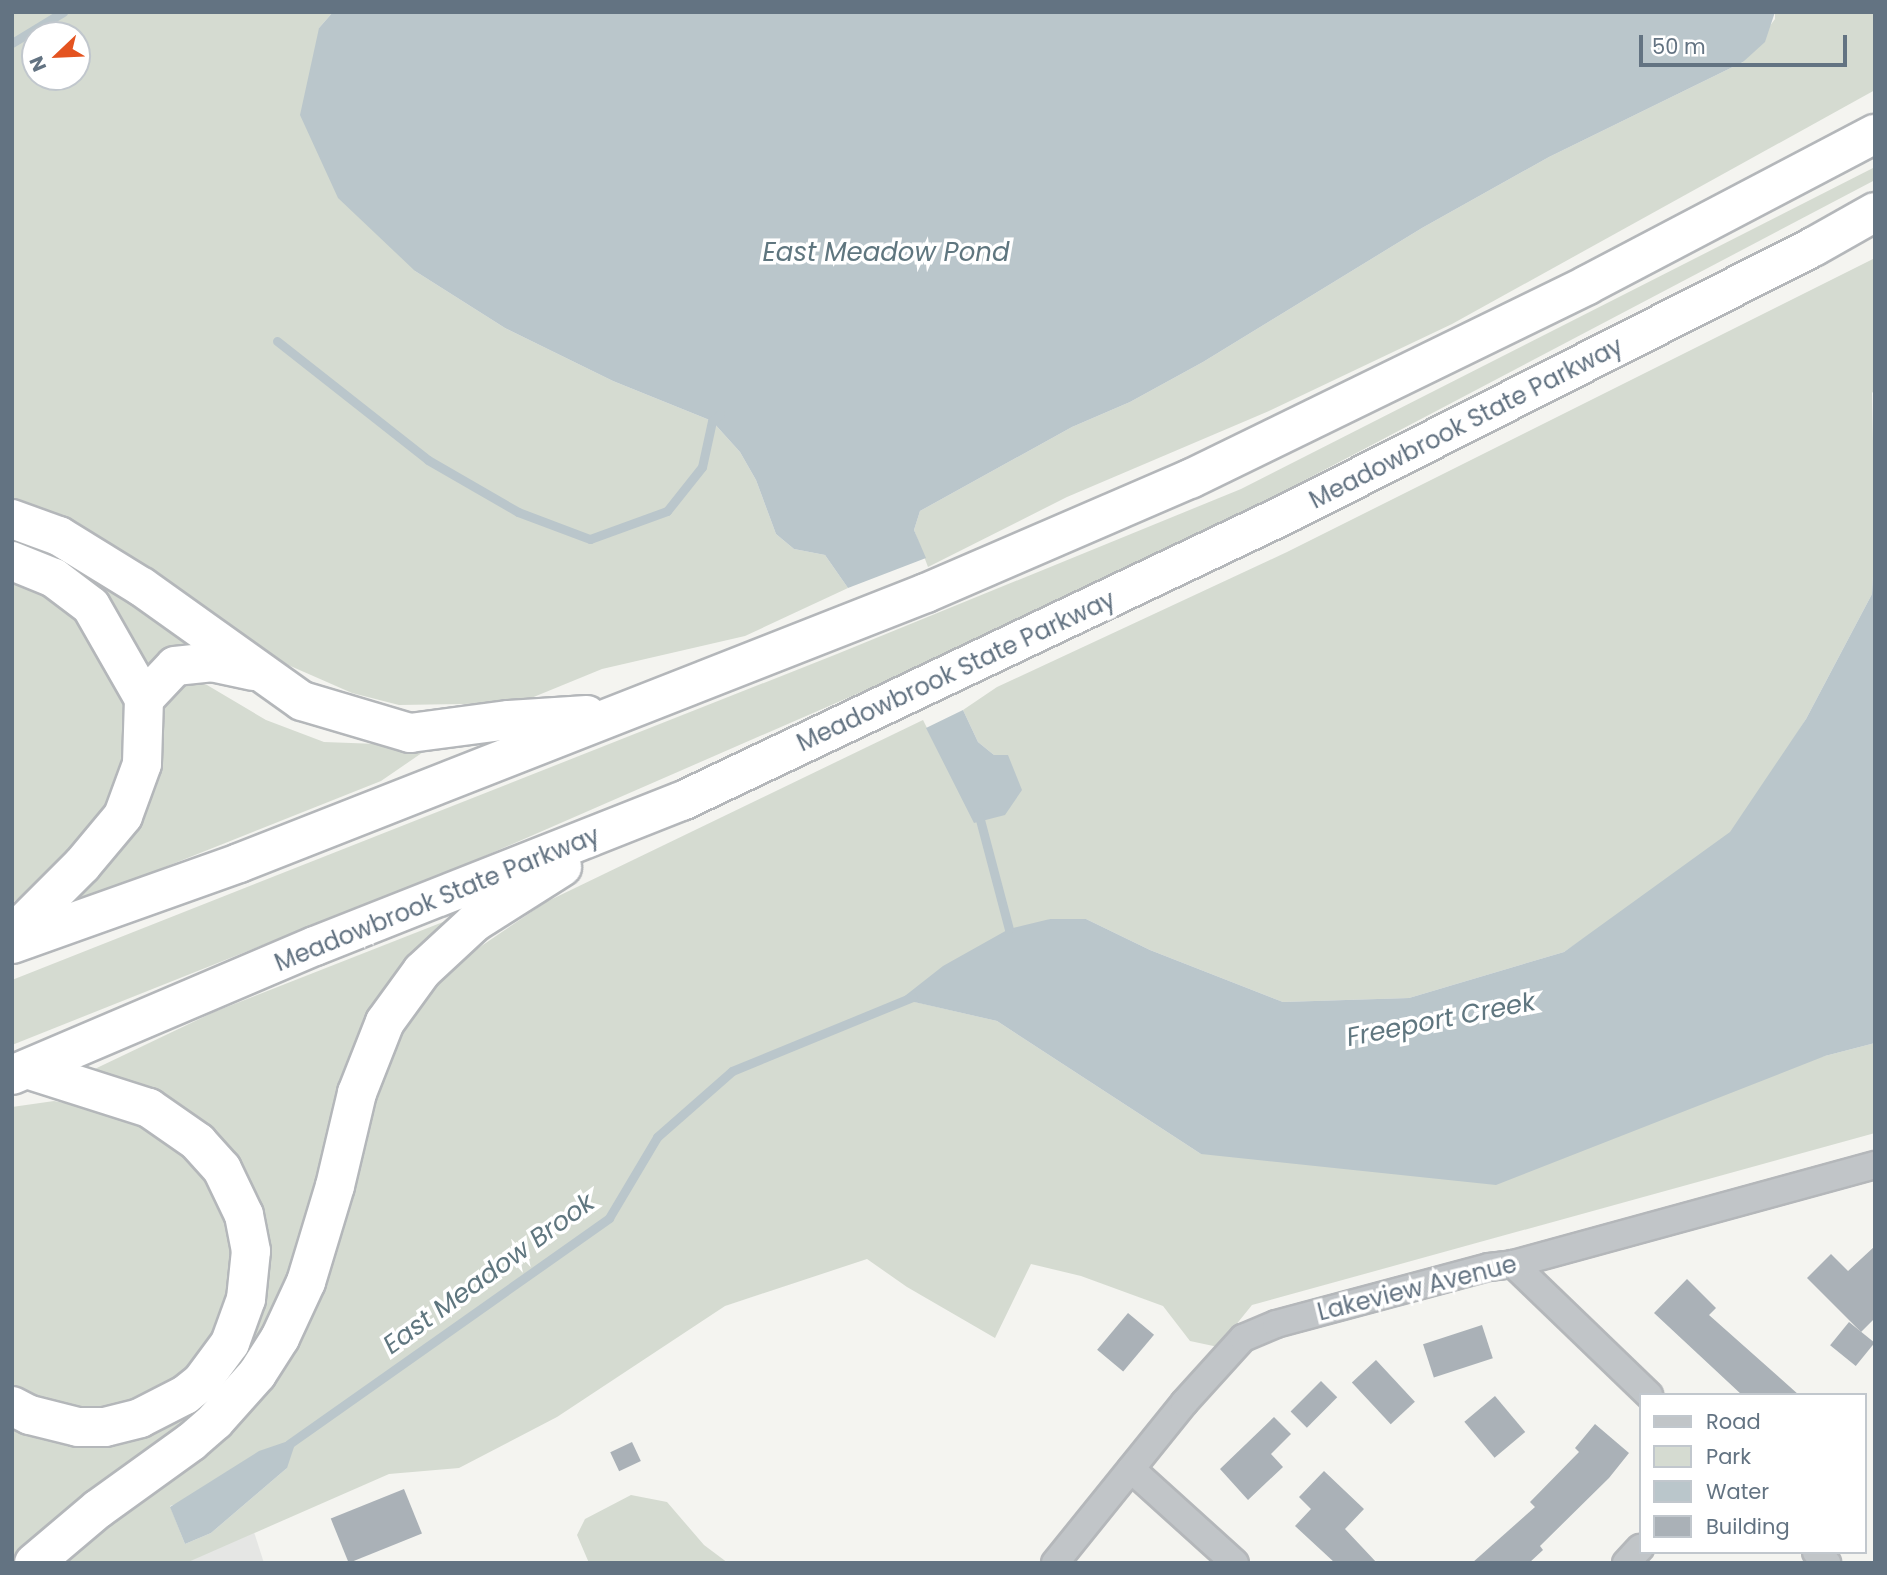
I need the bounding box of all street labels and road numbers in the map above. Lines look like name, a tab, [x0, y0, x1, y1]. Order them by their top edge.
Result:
street label: Meadowbrook State Parkway	[1305, 331, 1627, 515]
street label: Meadowbrook State Parkway	[792, 584, 1120, 758]
street label: Meadowbrook State Parkway	[270, 821, 604, 977]
street label: Lakeview Avenue	[1314, 1249, 1520, 1327]

